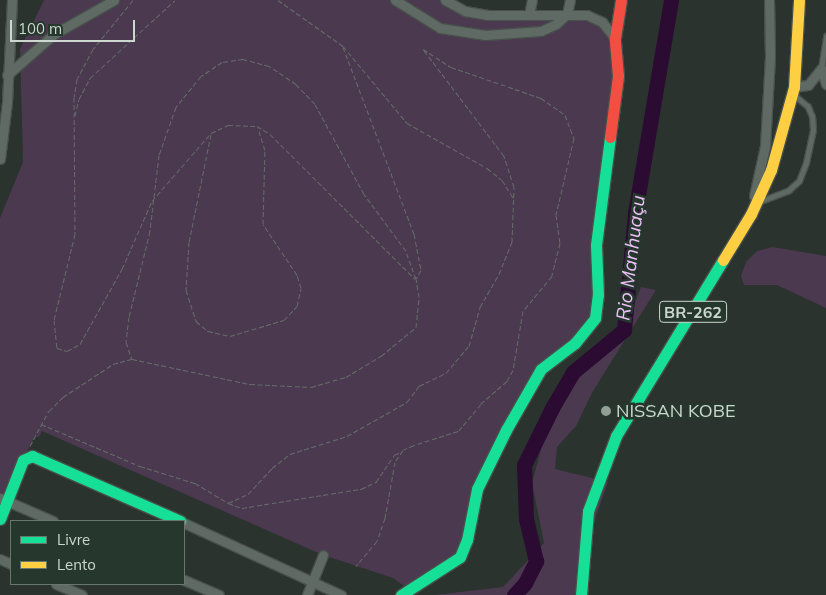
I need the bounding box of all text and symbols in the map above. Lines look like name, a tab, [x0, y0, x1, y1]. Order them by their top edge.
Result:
scale bar	[12, 10, 138, 42]
text: 100 m	[18, 19, 62, 38]
water label: Rio Manhuaçu	[612, 194, 650, 322]
road number: BR-262	[658, 298, 728, 326]
place label: NISSAN KOBE	[616, 400, 735, 422]
marker: NISSAN KOBE	[600, 405, 612, 417]
legend	[10, 520, 185, 585]
text: Livre	[57, 530, 90, 549]
text: Lento	[57, 555, 96, 574]

